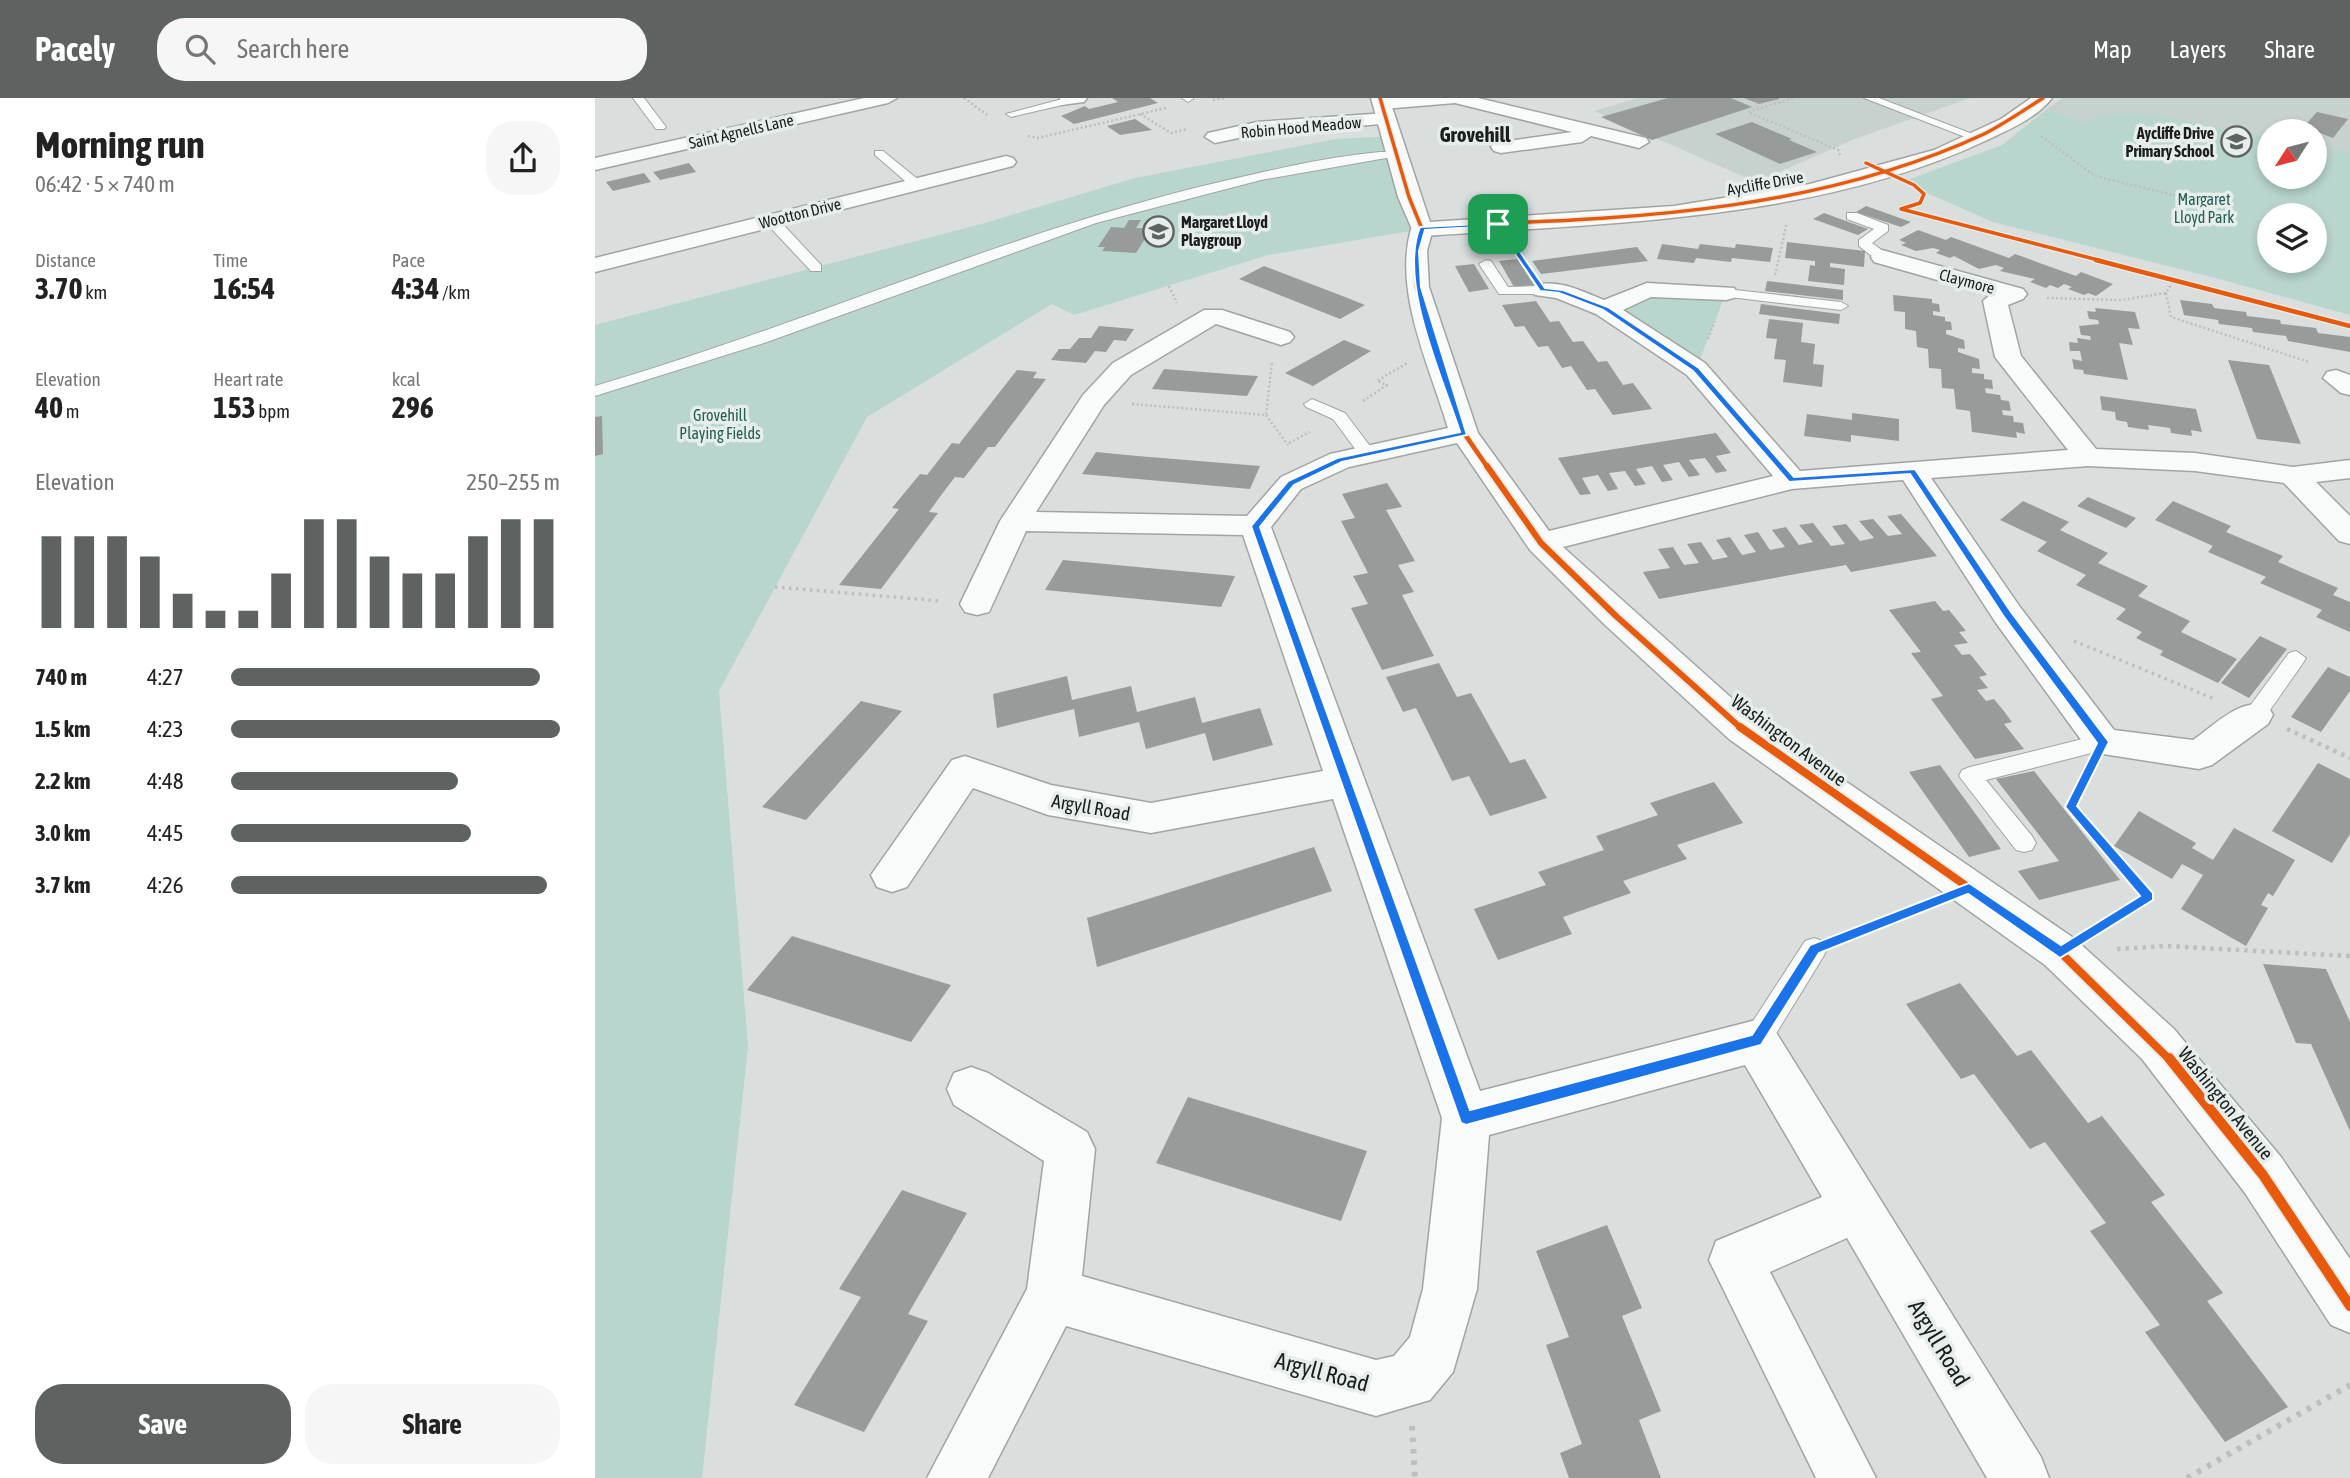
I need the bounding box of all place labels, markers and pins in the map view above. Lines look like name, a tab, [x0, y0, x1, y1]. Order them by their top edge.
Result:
place label: Aycliffe Drive Primary School	[2126, 124, 2215, 160]
school or university icon: Aycliffe Drive Primary School	[2220, 125, 2254, 159]
pin	[1468, 194, 1528, 254]
place label: Margaret Lloyd Playgroup	[1181, 213, 1268, 249]
school or university icon: Margaret Lloyd Playgroup	[1141, 214, 1175, 248]

